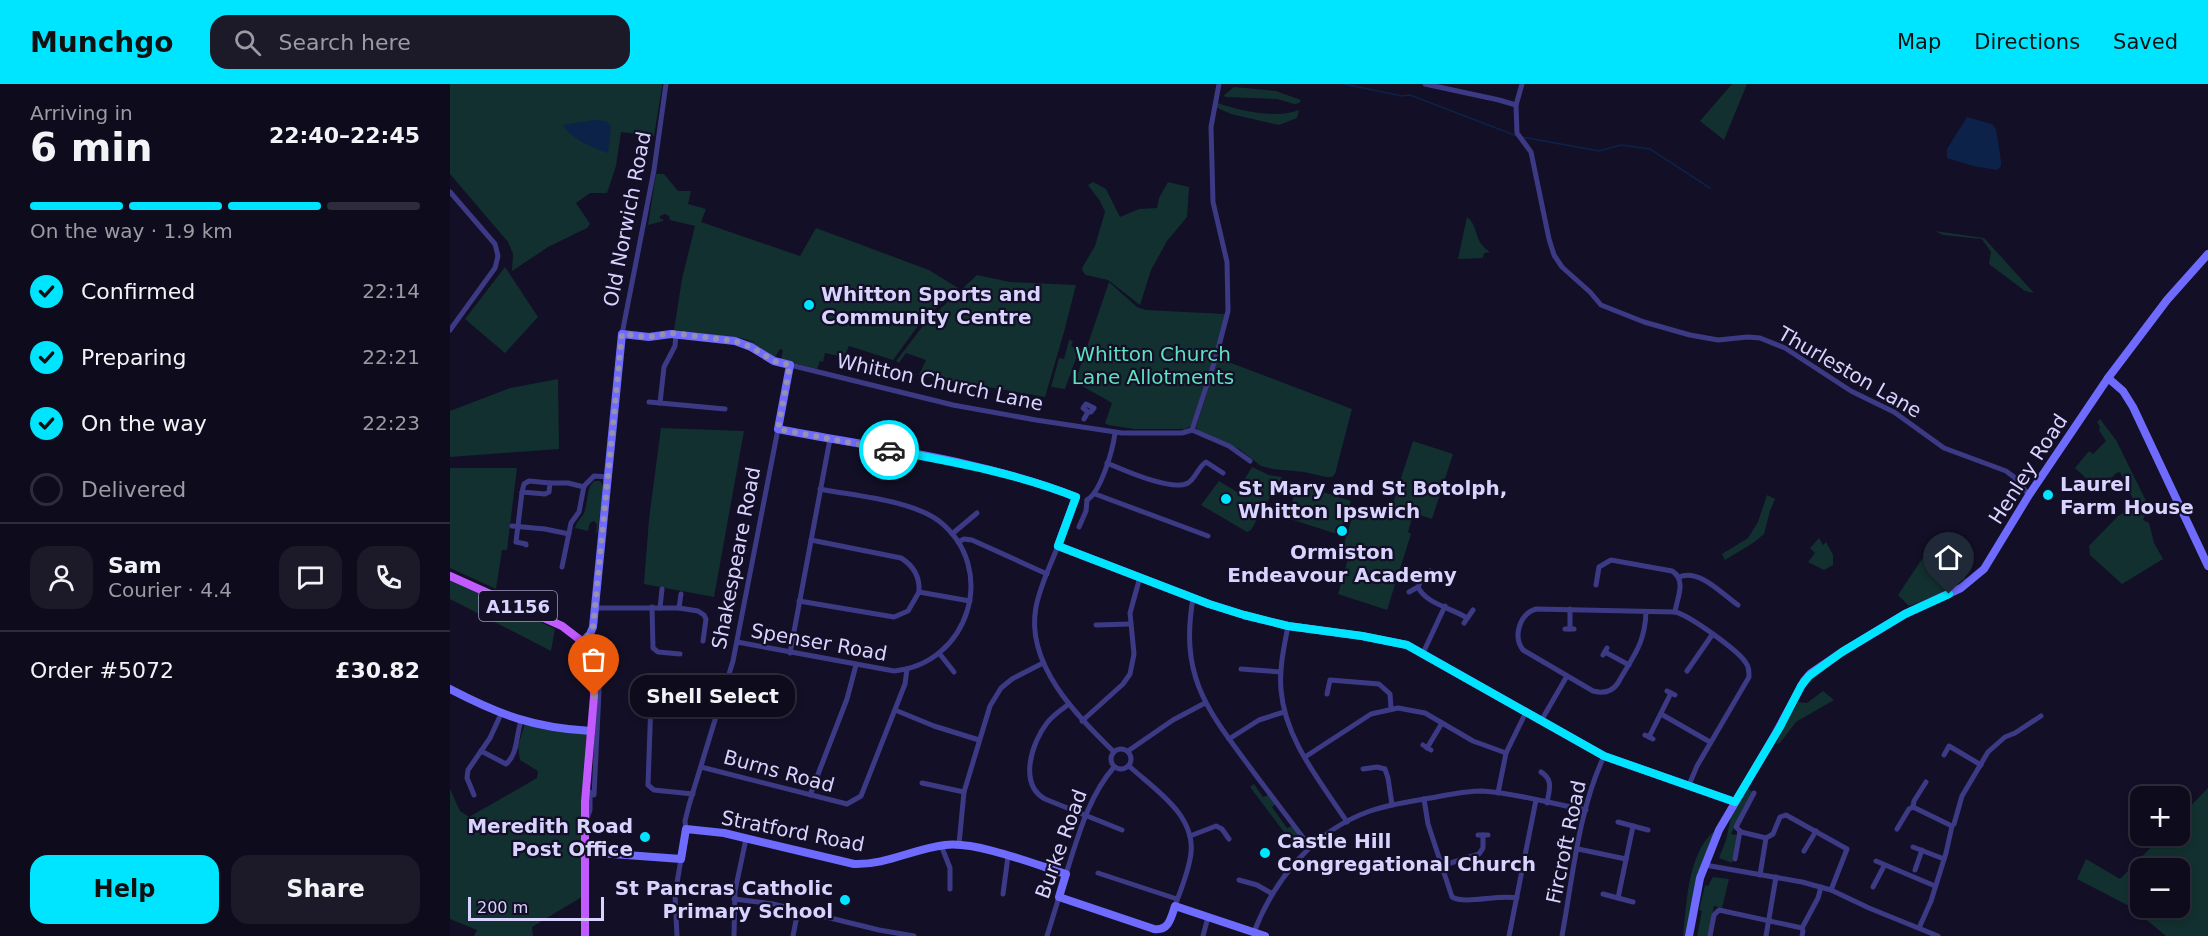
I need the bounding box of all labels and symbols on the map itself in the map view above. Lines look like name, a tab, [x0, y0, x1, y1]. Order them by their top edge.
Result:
street label: Old Norwich Road	[598, 129, 656, 309]
place label: Whitton Sports and Community Centre	[821, 282, 1041, 329]
marker: Whitton Sports and Community Centre	[802, 298, 816, 312]
street label: Thurleston Lane	[1773, 321, 1926, 423]
park label: Whitton Church Lane Allotments	[1072, 342, 1234, 389]
street label: Whitton Church Lane	[835, 348, 1045, 416]
street label: Henley Road	[1984, 410, 2072, 528]
courier	[859, 420, 919, 480]
street label: Shakespeare Road	[707, 465, 765, 651]
place label: Laurel Farm House	[2060, 472, 2194, 519]
place label: St Mary and St Botolph, Whitton Ipswich	[1238, 476, 1507, 523]
marker: Laurel Farm House	[2041, 488, 2055, 502]
marker: St Mary and St Botolph, Whitton Ipswich	[1219, 492, 1233, 506]
marker: Ormiston Endeavour Academy	[1335, 524, 1349, 538]
pin	[1923, 532, 1974, 594]
place label: Ormiston Endeavour Academy	[1227, 540, 1457, 587]
road number: A1156	[479, 591, 557, 621]
street label: Spenser Road	[749, 618, 889, 666]
pin	[568, 634, 619, 696]
callout: Shell Select	[630, 675, 795, 717]
street label: Burns Road	[721, 745, 837, 797]
street label: Fircroft Road	[1541, 778, 1591, 906]
street label: Burke Road	[1030, 786, 1092, 902]
street label: Stratford Road	[719, 805, 867, 857]
place label: Meredith Road Post Office	[467, 814, 633, 861]
place label: Castle Hill Congregational Church	[1277, 829, 1536, 876]
marker: Meredith Road Post Office	[638, 830, 652, 844]
marker: Castle Hill Congregational Church	[1258, 846, 1272, 860]
place label: St Pancras Catholic Primary School	[615, 876, 833, 923]
marker: St Pancras Catholic Primary School	[838, 893, 852, 907]
scale bar	[468, 894, 604, 922]

